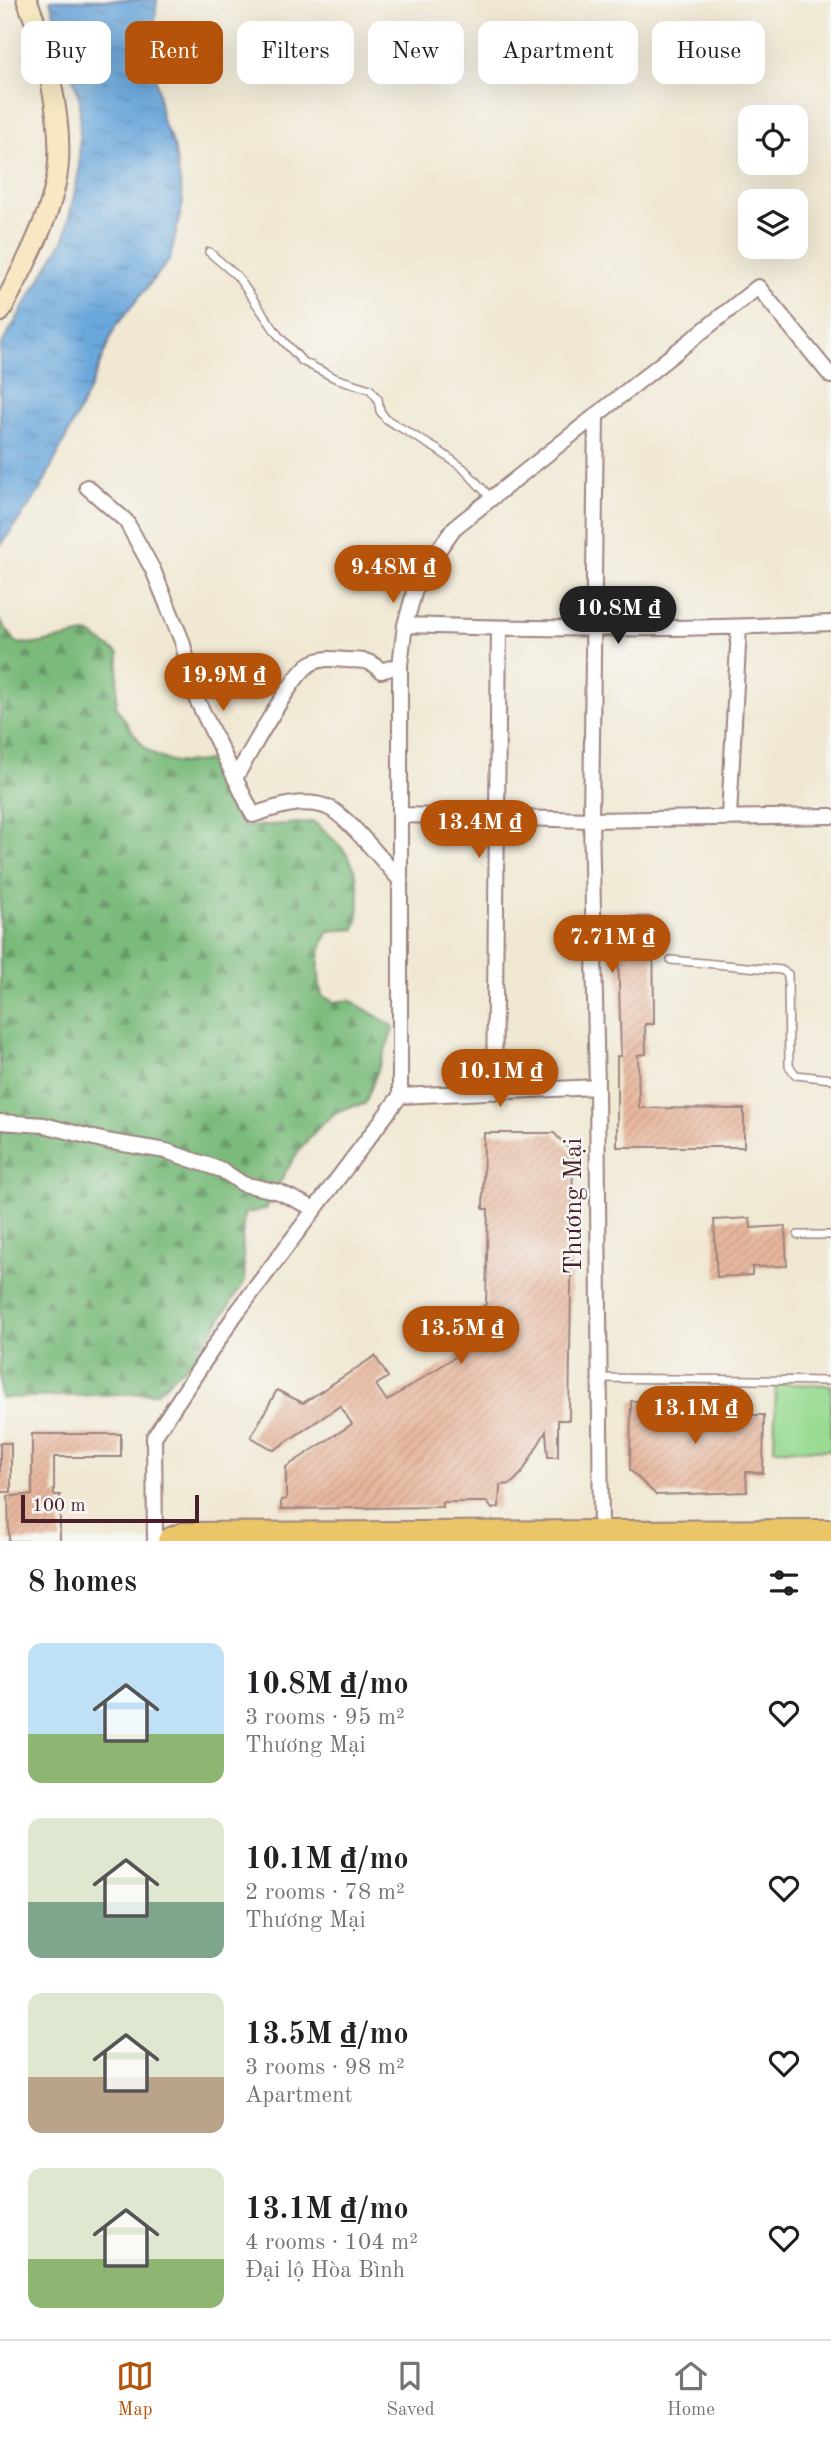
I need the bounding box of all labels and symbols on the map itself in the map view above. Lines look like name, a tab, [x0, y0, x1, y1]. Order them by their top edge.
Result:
pin: 9.48M ₫	[328, 546, 458, 605]
pin: 10.8M ₫	[553, 586, 683, 646]
pin: 19.9M ₫	[158, 654, 288, 713]
pin: 13.4M ₫	[414, 800, 544, 860]
pin: 7.71M ₫	[547, 916, 677, 975]
pin: 10.1M ₫	[435, 1050, 565, 1109]
street label: Thương Mại	[561, 1138, 587, 1274]
pin: 13.5M ₫	[396, 1306, 526, 1366]
pin: 13.1M ₫	[630, 1386, 760, 1446]
scale bar	[21, 1492, 200, 1524]

